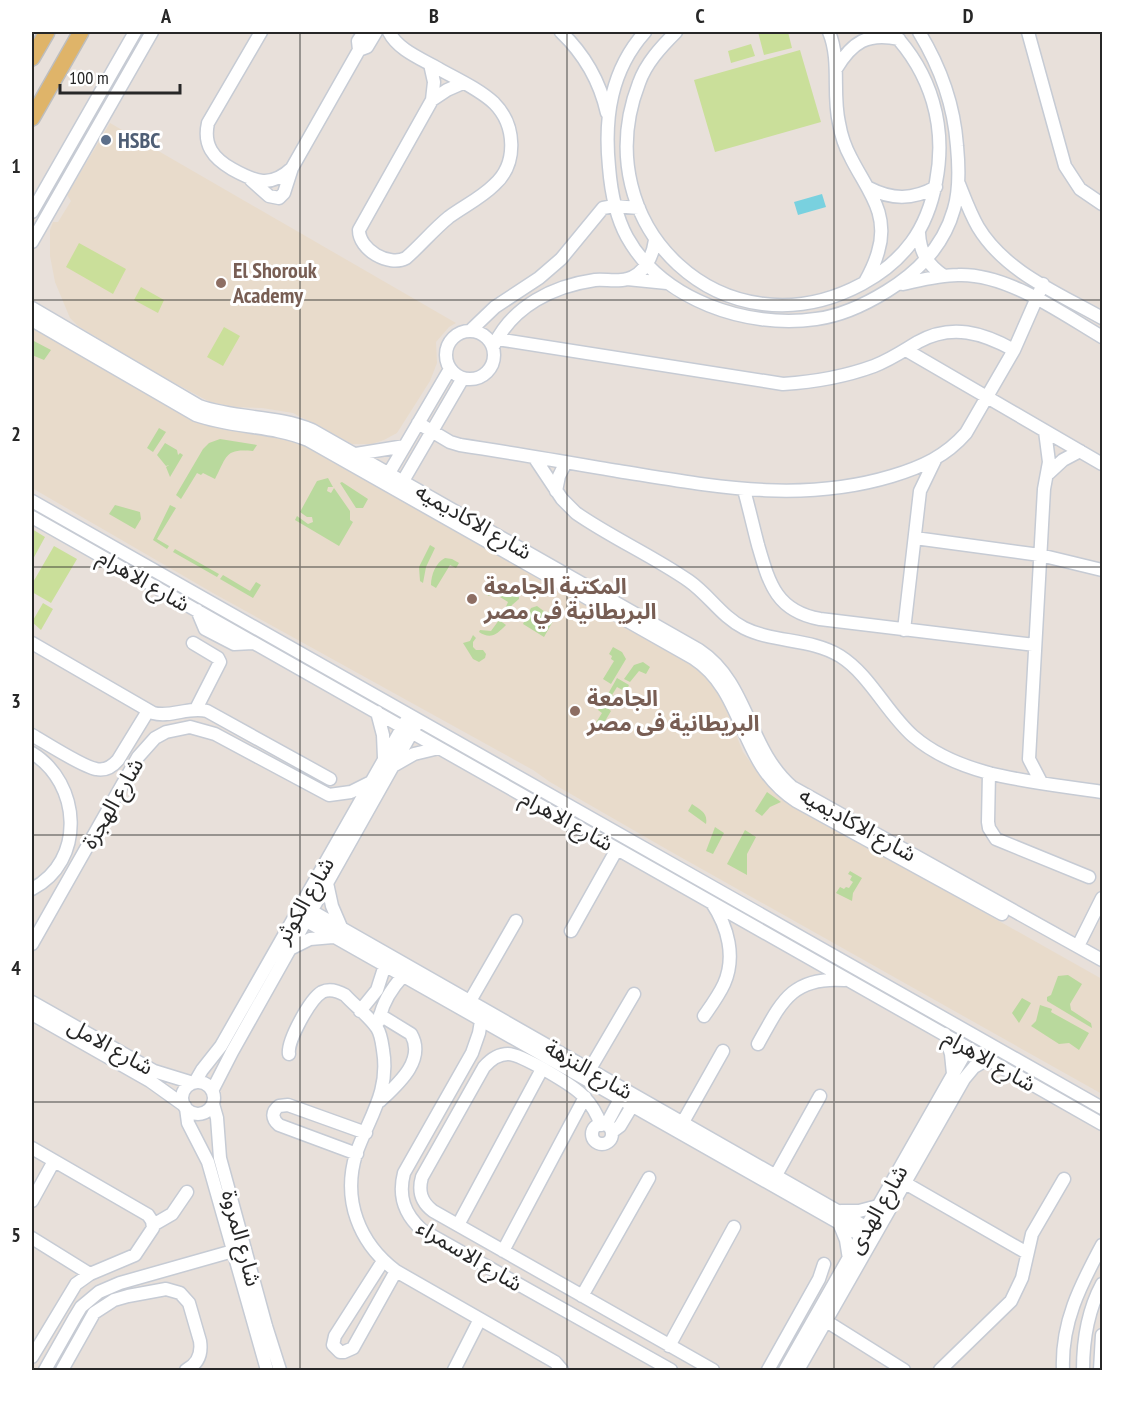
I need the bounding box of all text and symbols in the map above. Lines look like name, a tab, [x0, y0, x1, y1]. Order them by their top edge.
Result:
text: A	[160, 3, 172, 29]
text: B	[429, 3, 439, 29]
text: C	[695, 3, 705, 29]
text: D	[963, 3, 974, 29]
scale bar	[60, 57, 180, 95]
text: 100 m	[69, 66, 109, 89]
place label: HSBC	[118, 126, 160, 154]
marker: HSBC	[99, 133, 113, 147]
text: 1	[11, 153, 21, 179]
place label: El Shorouk Academy	[232, 256, 318, 309]
marker: El Shorouk Academy	[214, 276, 228, 290]
text: 2	[11, 421, 21, 447]
street label: شارع الاكاديميه	[409, 476, 537, 568]
street label: شارع الاهرام	[91, 542, 195, 620]
place label: المكتبة الجامعة البريطانية في مصر	[483, 572, 657, 629]
marker: المكتبة الجامعة البريطانية في مصر	[465, 592, 479, 606]
place label: الجامعة البريطانية فى مصر	[586, 684, 760, 737]
text: 3	[11, 688, 21, 714]
marker: الجامعة البريطانية فى مصر	[568, 704, 582, 718]
street label: شارع الهجرة	[75, 753, 152, 855]
street label: شارع الاكاديميه	[793, 780, 922, 870]
street label: شارع الاهرام	[514, 783, 619, 860]
street label: شارع الكوثر	[268, 852, 343, 951]
text: 4	[11, 955, 21, 981]
street label: شارع الامل	[62, 1011, 159, 1083]
street label: شارع الاهرام	[937, 1022, 1041, 1100]
street label: شارع النزهة	[538, 1033, 638, 1108]
street label: شارع الهدى	[840, 1160, 916, 1260]
street label: شارع المروة	[213, 1187, 268, 1290]
street label: شارع الاسمراء	[411, 1213, 528, 1300]
text: 5	[11, 1222, 21, 1248]

